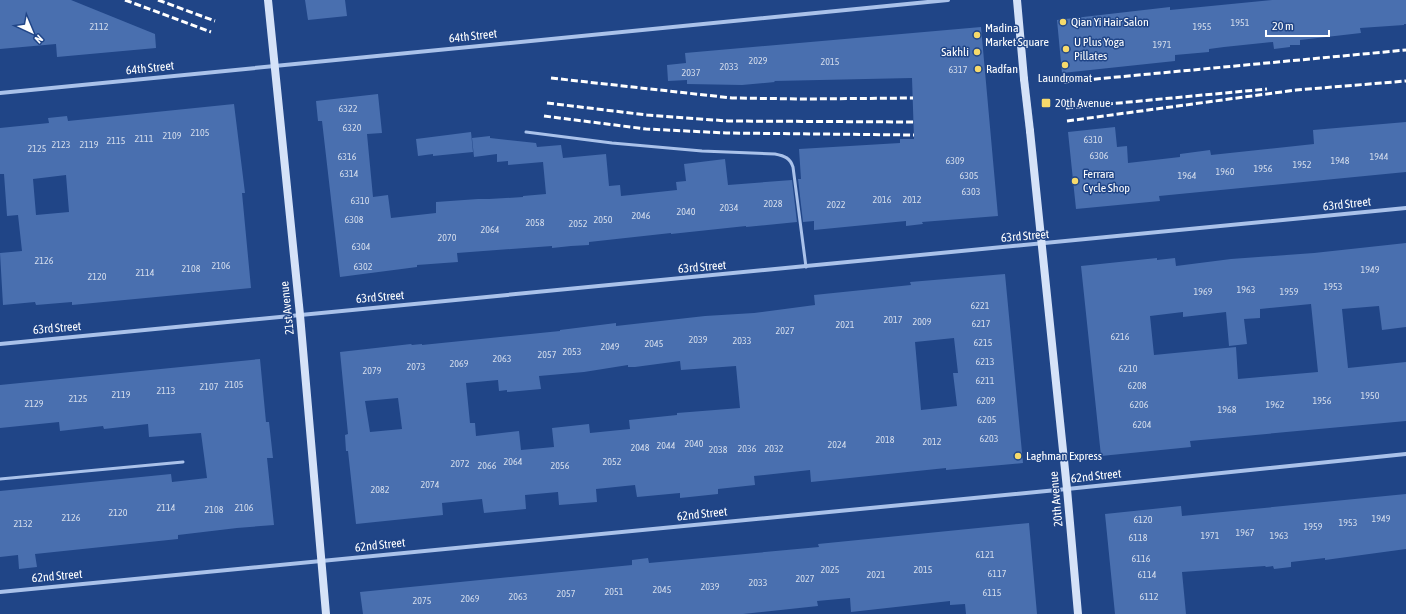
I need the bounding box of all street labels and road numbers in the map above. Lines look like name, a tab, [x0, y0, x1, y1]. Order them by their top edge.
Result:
street label: 64th Street	[448, 26, 498, 45]
street label: 64th Street	[125, 58, 175, 77]
street label: 63rd Street	[1322, 194, 1372, 213]
street label: 63rd Street	[1000, 227, 1050, 245]
street label: 63rd Street	[677, 258, 727, 276]
street label: 21st Avenue	[277, 280, 297, 336]
street label: 63rd Street	[355, 288, 405, 306]
street label: 63rd Street	[32, 319, 82, 337]
street label: 62nd Street	[1070, 466, 1123, 486]
street label: 20th Avenue	[1047, 471, 1065, 527]
street label: 62nd Street	[676, 504, 729, 524]
street label: 62nd Street	[354, 535, 407, 555]
street label: 62nd Street	[31, 567, 83, 585]

